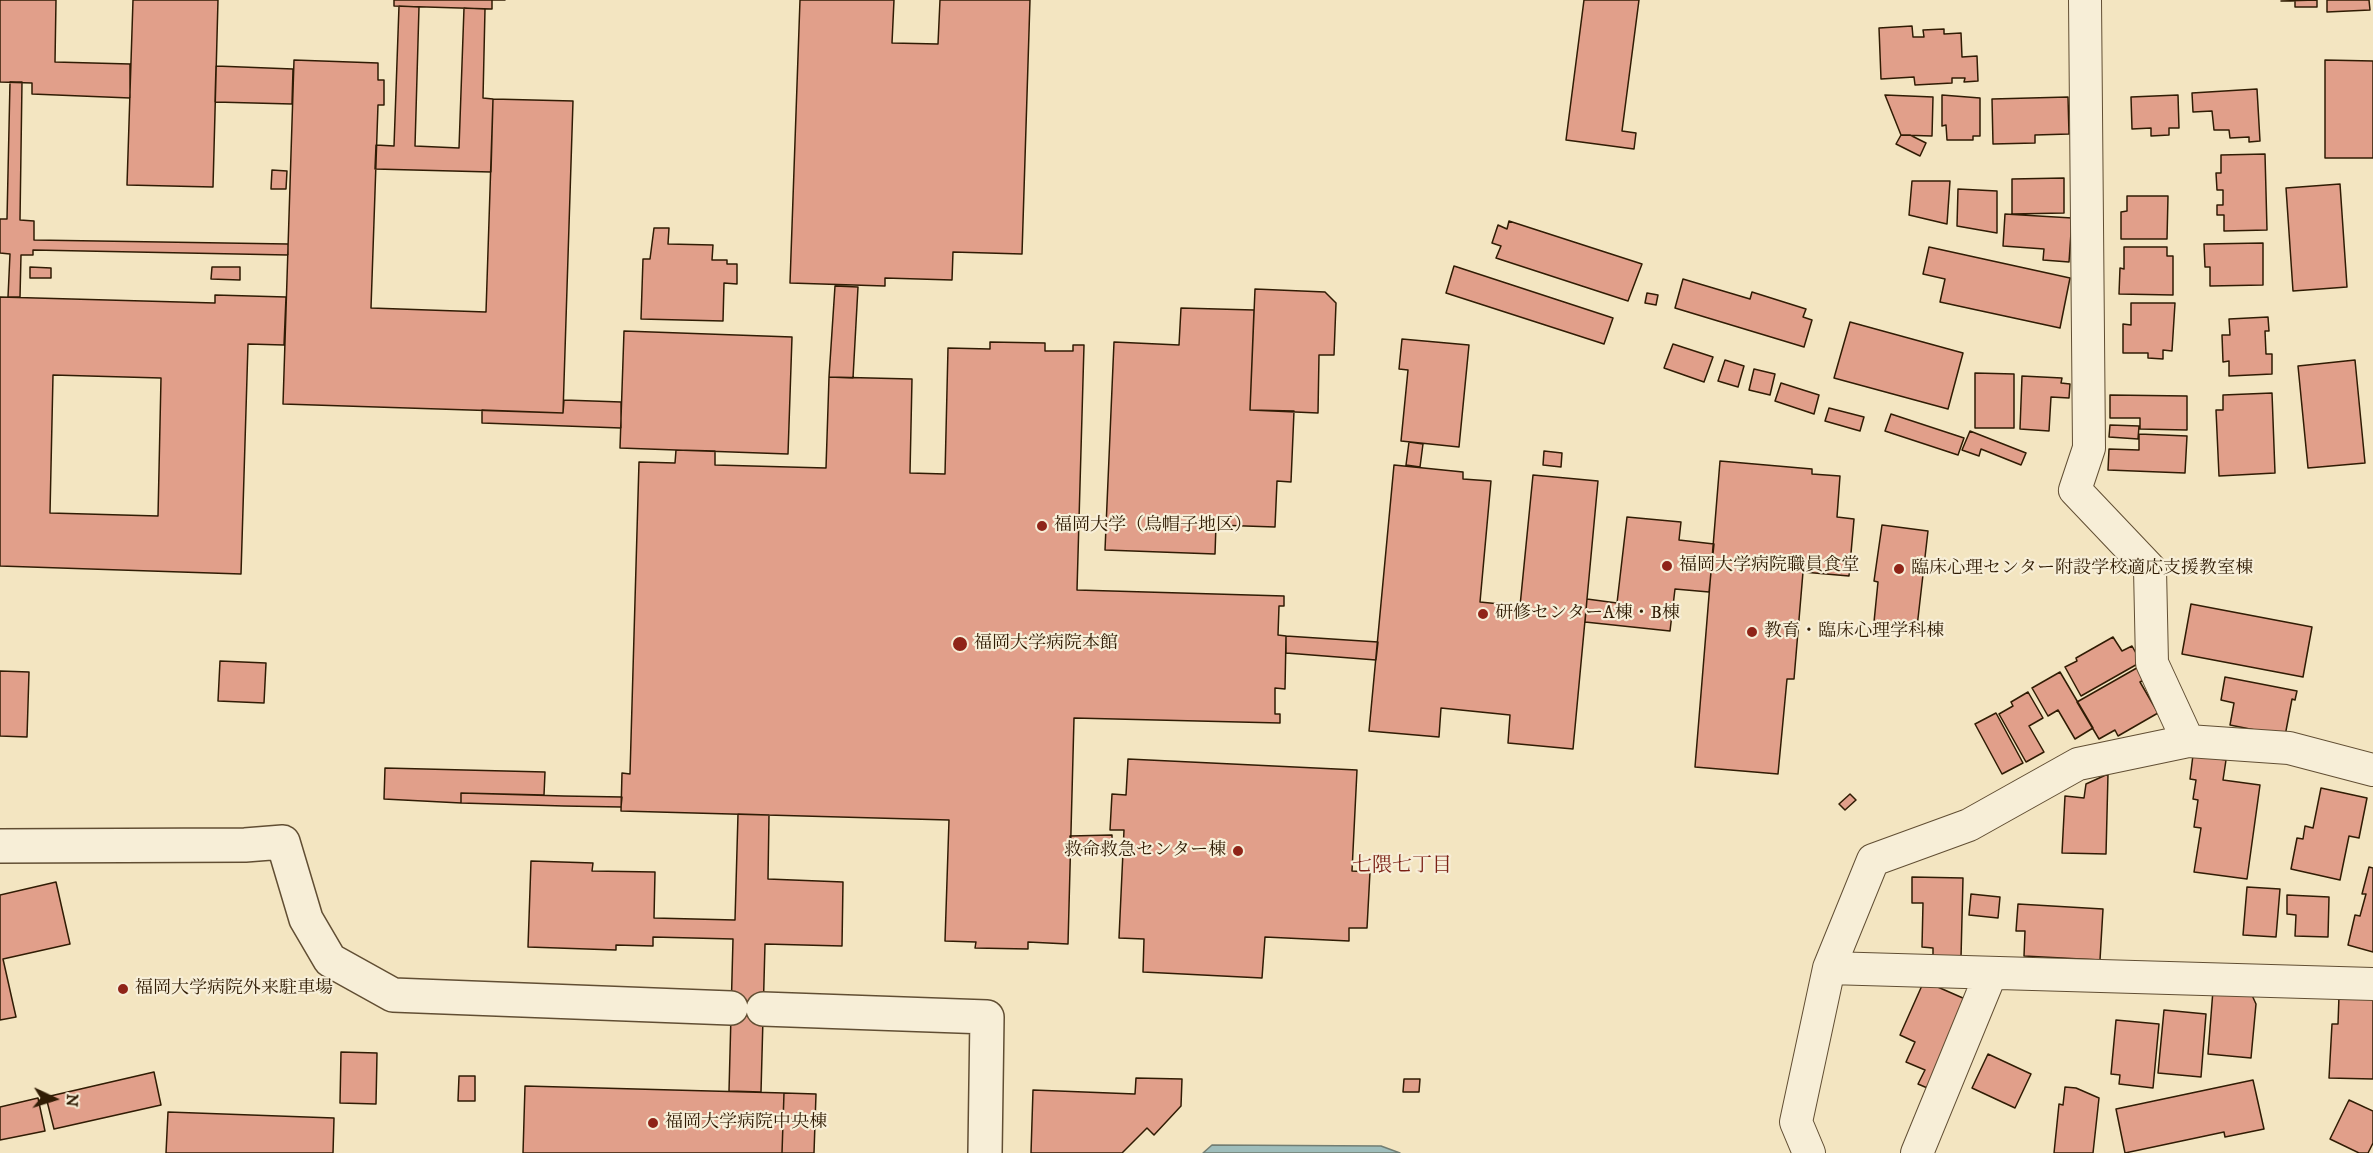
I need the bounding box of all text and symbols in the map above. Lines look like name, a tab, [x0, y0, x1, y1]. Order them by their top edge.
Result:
place label: 福岡大学（烏帽子地区）	[1054, 515, 1252, 537]
marker: 福岡大学（烏帽子地区）	[1035, 519, 1049, 533]
place label: 福岡大学病院職員食堂	[1679, 555, 1859, 577]
place label: 臨床心理センター附設学校適応支援教室棟	[1911, 558, 2253, 580]
marker: 福岡大学病院職員食堂	[1660, 559, 1674, 573]
marker: 臨床心理センター附設学校適応支援教室棟	[1892, 562, 1906, 576]
place label: 研修センターA棟・B棟	[1495, 603, 1680, 625]
marker: 研修センターA棟・B棟	[1476, 607, 1490, 621]
place label: 教育・臨床心理学科棟	[1764, 621, 1944, 643]
marker: 教育・臨床心理学科棟	[1745, 625, 1759, 639]
place label: 福岡大学病院本館	[974, 633, 1118, 655]
marker: 福岡大学病院本館	[951, 635, 969, 653]
place label: 救命救急センター棟	[1064, 840, 1226, 862]
marker: 救命救急センター棟	[1231, 844, 1245, 858]
district label: 七隈七丁目	[1352, 855, 1452, 879]
place label: 福岡大学病院外来駐車場	[135, 978, 333, 1000]
marker: 福岡大学病院外来駐車場	[116, 982, 130, 996]
north arrow	[24, 1069, 84, 1129]
text: N	[62, 1093, 82, 1107]
place label: 福岡大学病院中央棟	[665, 1112, 827, 1134]
marker: 福岡大学病院中央棟	[646, 1116, 660, 1130]

